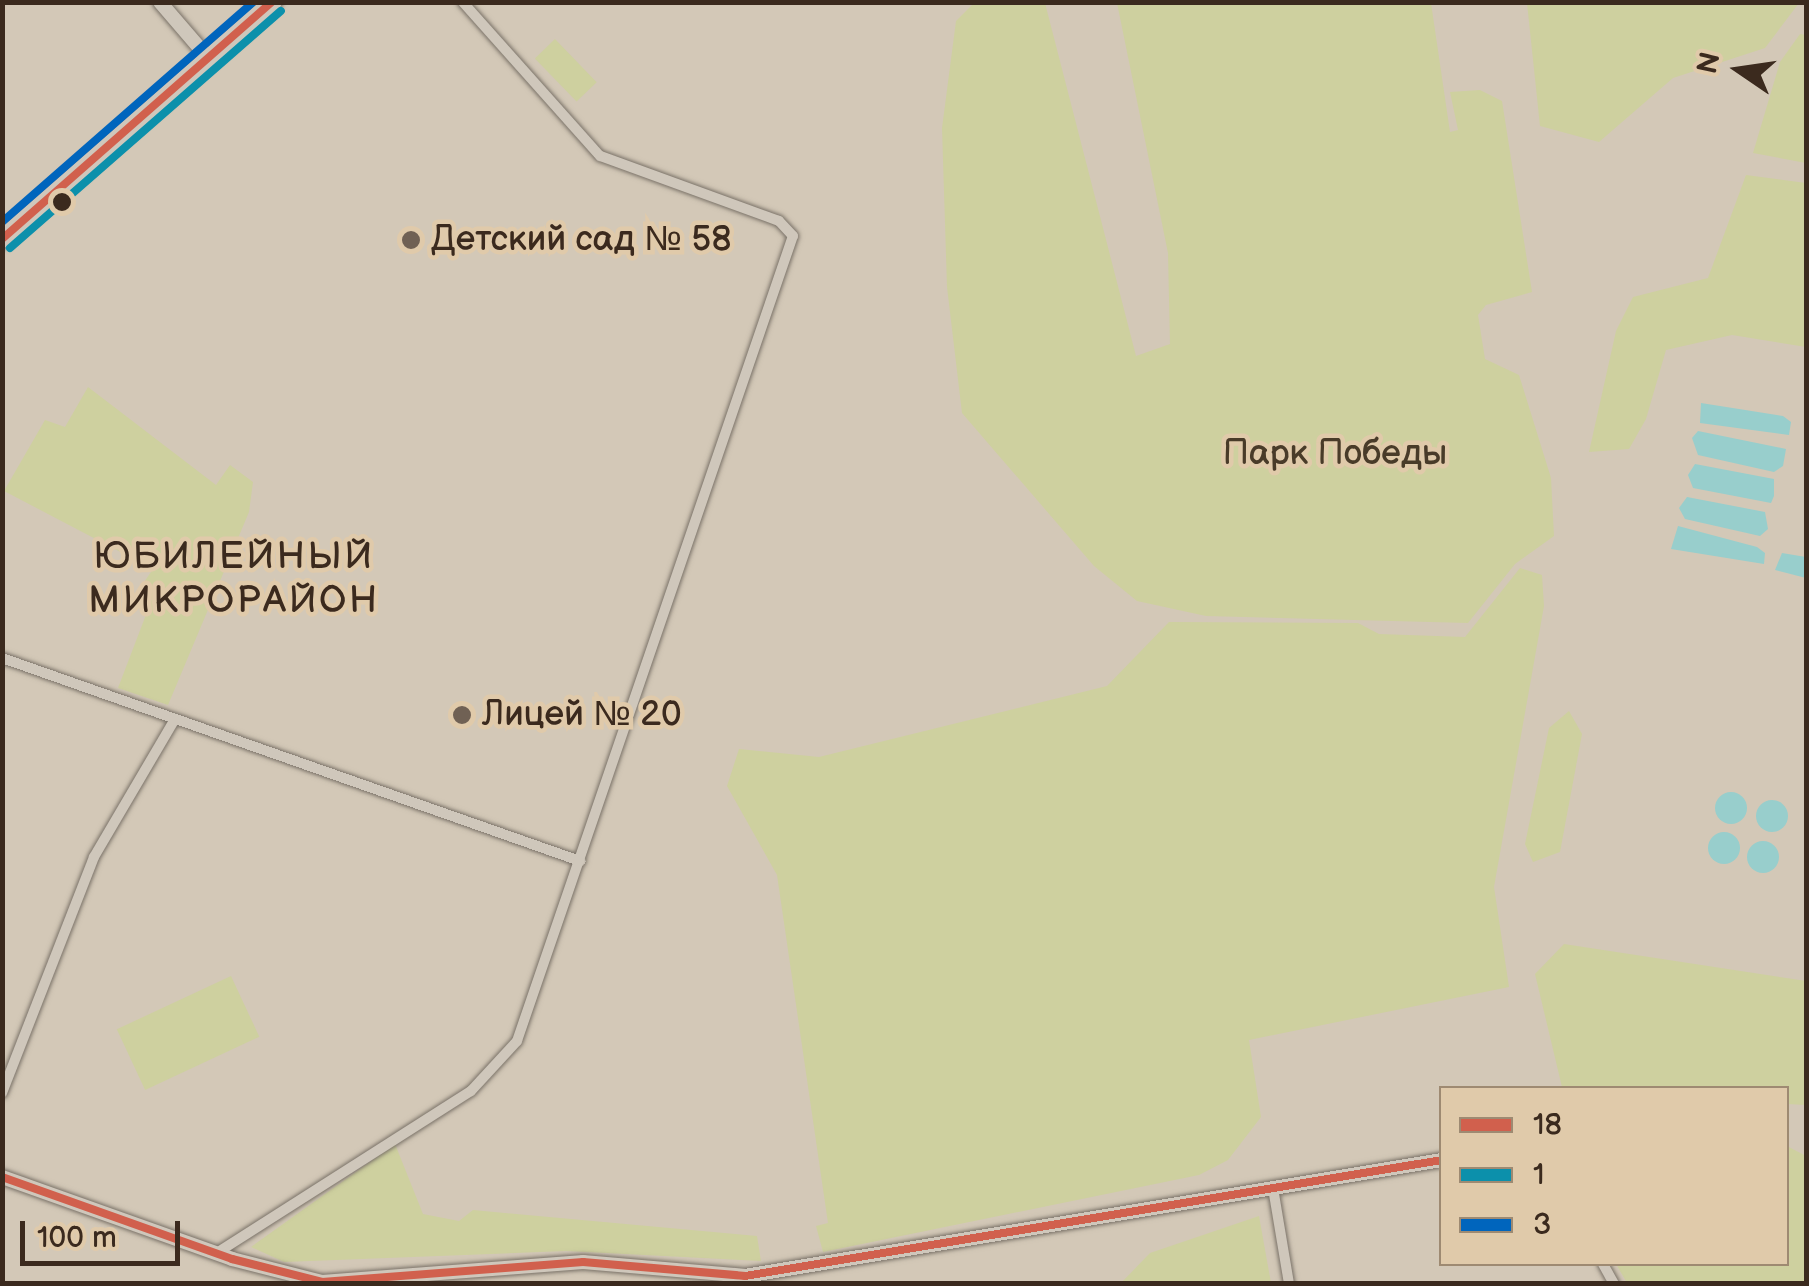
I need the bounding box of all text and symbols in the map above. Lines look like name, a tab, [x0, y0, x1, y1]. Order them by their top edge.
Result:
north arrow	[1689, 20, 1789, 120]
text: N	[1691, 49, 1728, 77]
unlabelled marker	[52, 192, 72, 212]
place label: Детский сад № 58	[431, 219, 732, 261]
marker: Детский сад № 58	[400, 229, 422, 251]
park label: Парк Победы	[1223, 433, 1447, 475]
district label: ЮБИЛЕЙНЫЙ МИКРОРАЙОН	[88, 534, 380, 624]
place label: Лицей № 20	[482, 694, 682, 736]
marker: Лицей № 20	[451, 704, 473, 726]
legend	[1439, 1086, 1789, 1266]
text: 18	[1533, 1107, 1562, 1143]
text: 1	[1533, 1157, 1545, 1193]
scale bar	[25, 1201, 185, 1263]
text: 3	[1533, 1207, 1551, 1243]
text: 100 m	[37, 1220, 117, 1256]

